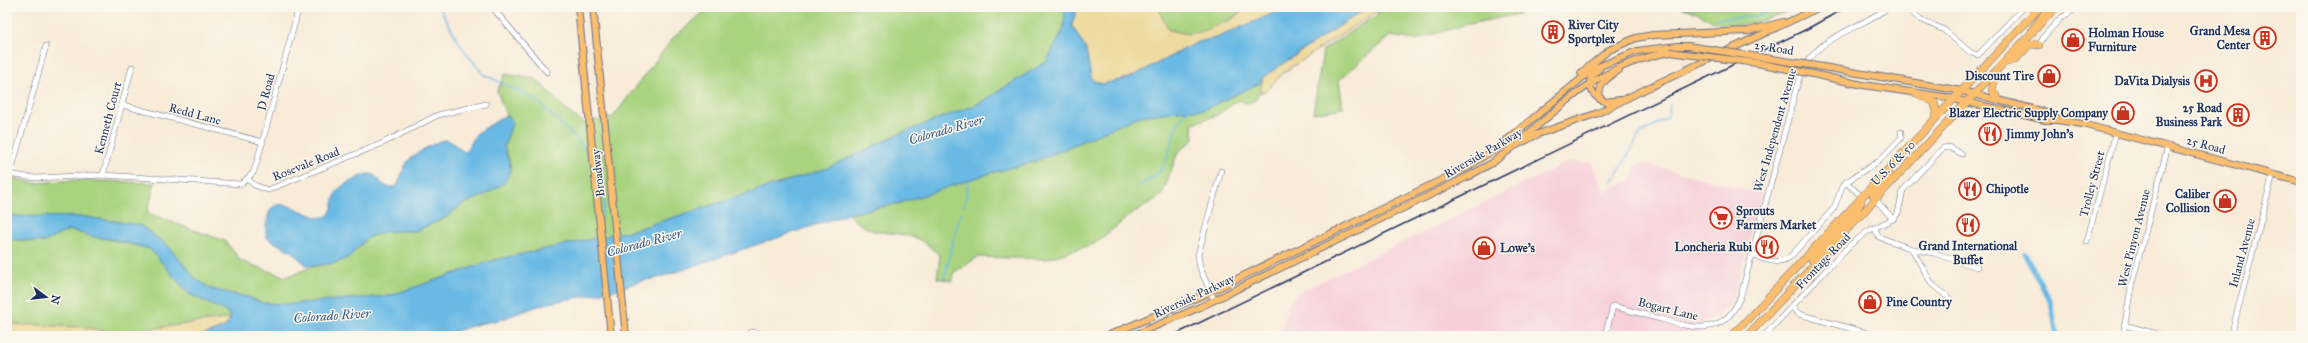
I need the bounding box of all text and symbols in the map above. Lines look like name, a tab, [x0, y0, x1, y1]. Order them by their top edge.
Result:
place label: River City Sportplex	[1568, 18, 1620, 47]
building icon: River City Sportplex	[1540, 19, 1566, 45]
place label: Grand Mesa Center	[2190, 24, 2251, 52]
building icon: Grand Mesa Center	[2252, 25, 2278, 51]
place label: Holman House Furniture	[2088, 26, 2164, 54]
shop icon: Holman House Furniture	[2060, 27, 2086, 53]
street label: 25 Road	[1753, 38, 1795, 58]
shop icon: Discount Tire	[2036, 63, 2062, 89]
street label: West Independent Avenue	[1751, 67, 1799, 193]
hospital icon: DaVita Dialysis	[2193, 68, 2219, 94]
place label: Discount Tire	[1965, 69, 2034, 83]
street label: D Road	[254, 72, 278, 112]
place label: DaVita Dialysis	[2114, 74, 2191, 89]
street label: Kenneth Court	[92, 80, 125, 156]
street label: Redd Lane	[167, 100, 223, 128]
shop icon: Blazer Electric Supply Company	[2110, 100, 2136, 126]
place label: 25 Road Business Park	[2155, 101, 2223, 129]
building icon: 25 Road Business Park	[2225, 102, 2251, 128]
place label: Blazer Electric Supply Company	[1949, 106, 2109, 121]
water label: Colorado River	[907, 111, 986, 148]
restaurant icon: Jimmy John's	[1977, 121, 2003, 147]
street label: Riverside Parkway	[1441, 125, 1525, 181]
place label: Jimmy John's	[2004, 127, 2074, 142]
street label: 25 Road	[2185, 133, 2227, 157]
street label: U.S. 6 & 50	[1868, 137, 1918, 189]
street label: Rosevale Road	[270, 144, 342, 184]
street label: Broadway	[588, 148, 607, 198]
street label: Trolley Street	[2076, 149, 2108, 219]
restaurant icon: Chipotle	[1957, 176, 1983, 202]
place label: Chipotle	[1986, 182, 2029, 197]
place label: Caliber Collision	[2166, 187, 2210, 215]
street label: West Pinyon Avenue	[2115, 188, 2153, 288]
shop icon: Caliber Collision	[2212, 188, 2238, 214]
place label: Sprouts Farmers Market	[1736, 204, 1817, 232]
supermarket icon: Sprouts Farmers Market	[1708, 205, 1734, 231]
restaurant icon: Grand International Buffet	[1955, 212, 1981, 238]
street label: Inland Avenue	[2226, 217, 2258, 289]
water label: Colorado River	[605, 225, 684, 261]
street label: Frontage Road	[1793, 230, 1854, 293]
restaurant icon: Loncheria Rubi	[1754, 234, 1780, 260]
shop icon: Lowe's	[1471, 235, 1497, 261]
place label: Grand International Buffet	[1919, 239, 2018, 267]
place label: Loncheria Rubi	[1675, 240, 1753, 254]
place label: Lowe's	[1500, 241, 1536, 255]
street label: Riverside Parkway	[1151, 271, 1237, 321]
north arrow	[26, 277, 66, 317]
shop icon: Pine Country	[1857, 289, 1883, 315]
text: N	[48, 293, 63, 306]
street label: Bogart Lane	[1636, 295, 1700, 324]
place label: Pine Country	[1886, 295, 1953, 310]
water label: Colorado River	[293, 305, 372, 327]

